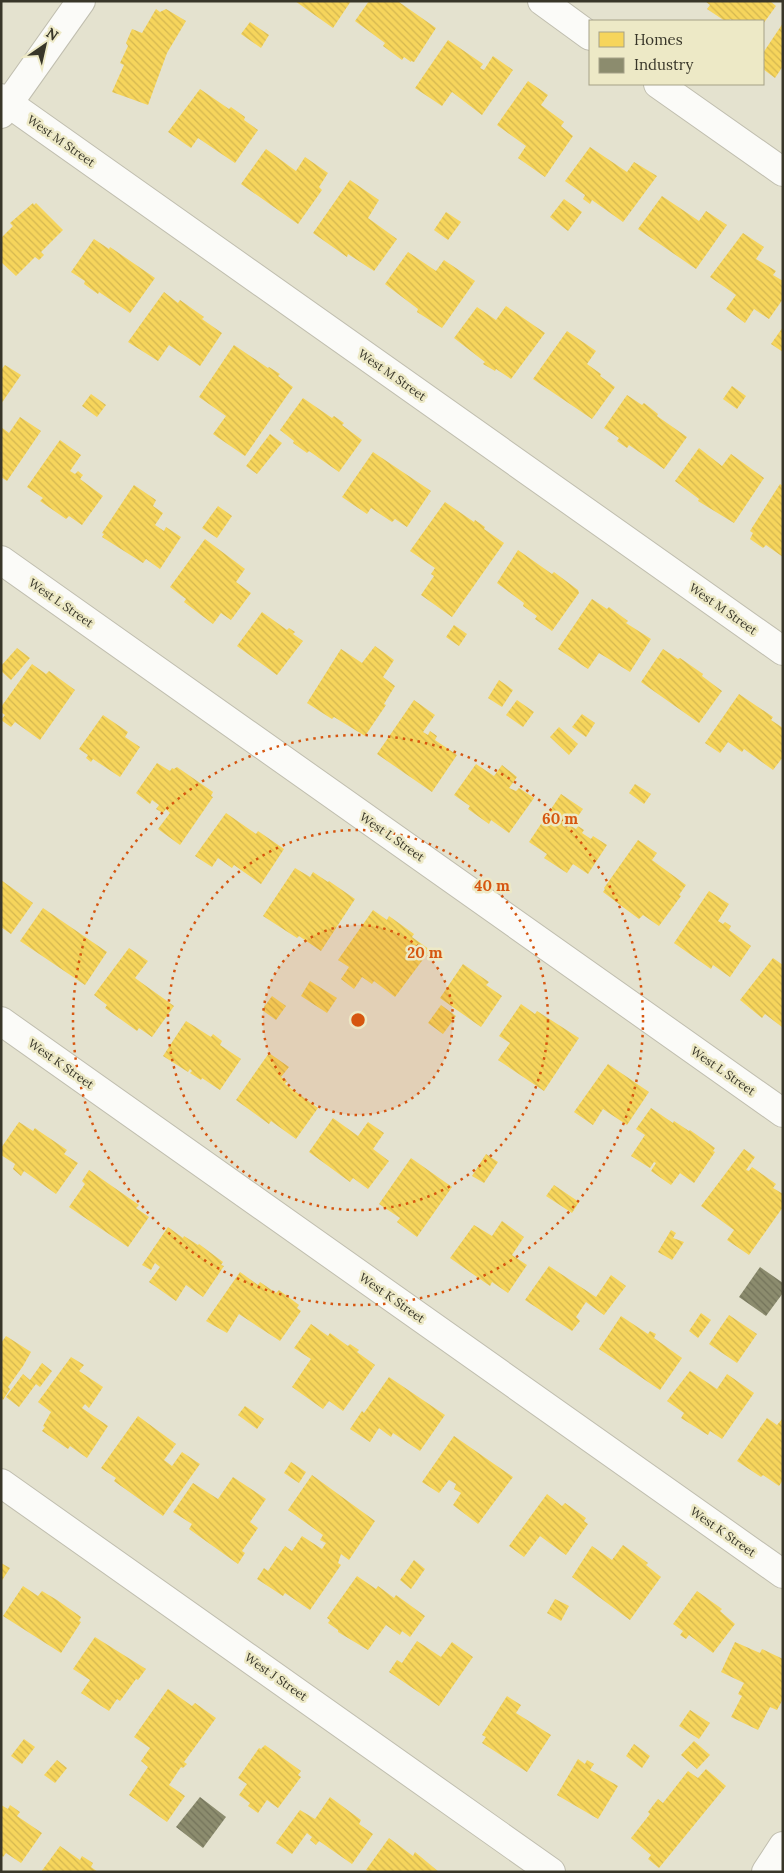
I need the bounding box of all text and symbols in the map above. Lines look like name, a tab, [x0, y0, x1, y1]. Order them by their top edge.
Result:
north arrow	[20, 20, 70, 70]
legend	[589, 20, 764, 85]
text: N	[43, 24, 62, 45]
text: Homes	[634, 30, 683, 49]
text: Industry	[634, 55, 693, 74]
street label: West M Street	[24, 112, 98, 170]
street label: West M Street	[355, 346, 429, 404]
street label: West L Street	[26, 575, 97, 631]
street label: West M Street	[686, 580, 760, 638]
street label: West L Street	[357, 809, 428, 865]
text: 60 m	[542, 809, 578, 828]
text: 40 m	[474, 876, 510, 895]
text: 20 m	[407, 943, 443, 962]
centre of rings	[349, 1011, 367, 1029]
street label: West K Street	[26, 1035, 97, 1092]
street label: West L Street	[688, 1043, 759, 1099]
street label: West K Street	[357, 1269, 428, 1326]
street label: West K Street	[688, 1503, 759, 1560]
street label: West J Street	[242, 1650, 311, 1704]

